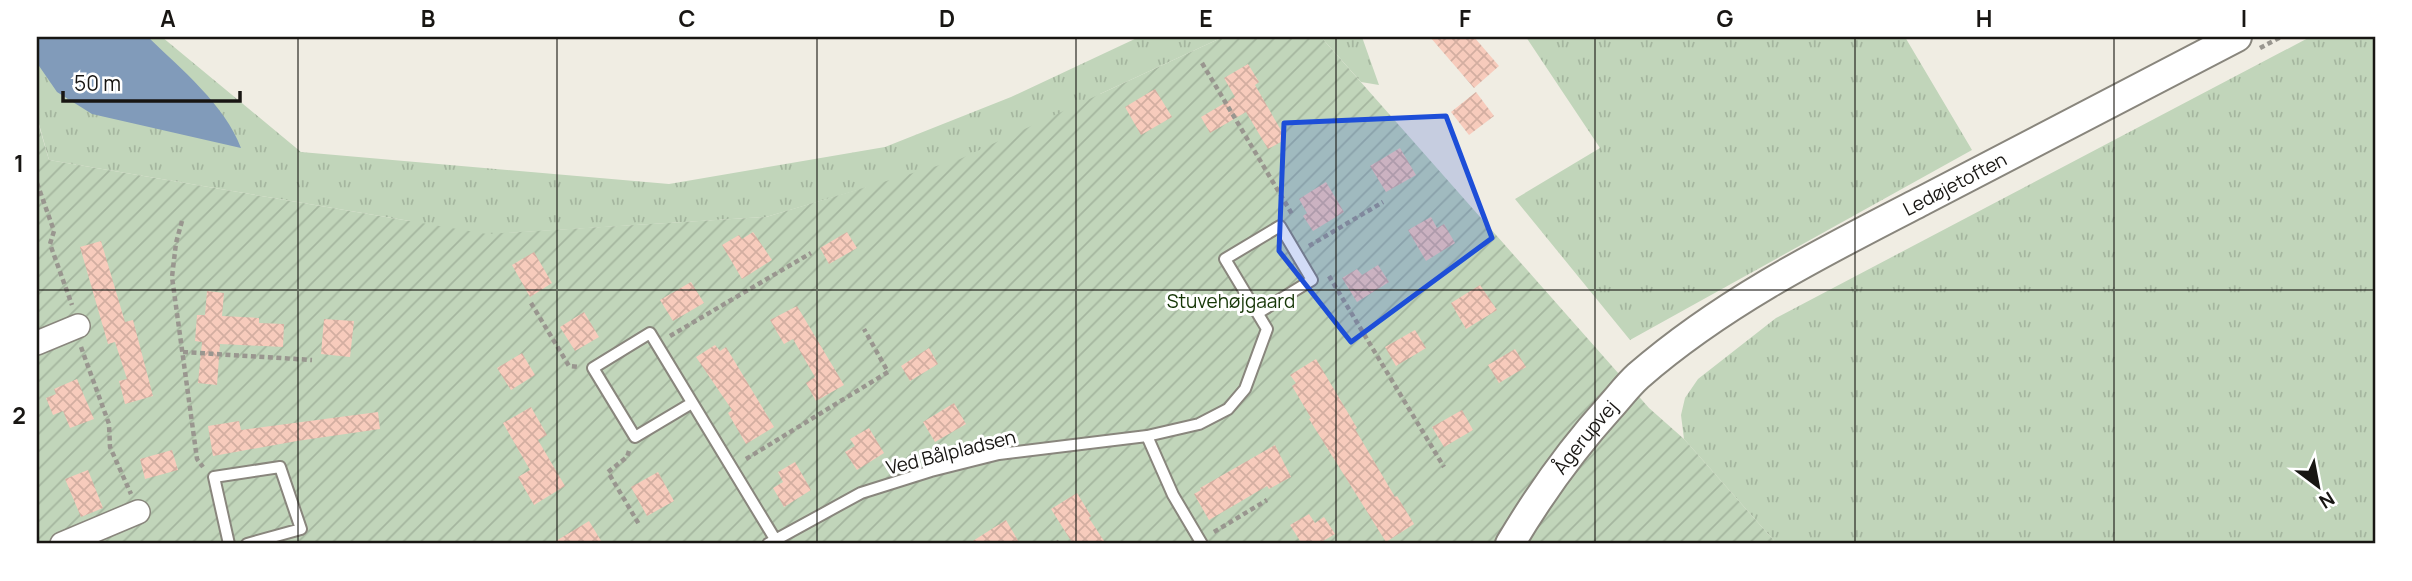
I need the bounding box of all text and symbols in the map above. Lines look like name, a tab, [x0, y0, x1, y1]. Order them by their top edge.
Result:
text: A	[160, 2, 176, 34]
text: B	[421, 2, 435, 34]
text: C	[679, 2, 696, 34]
text: D	[939, 2, 955, 34]
text: E	[1199, 2, 1213, 34]
text: F	[1459, 2, 1471, 34]
text: G	[1717, 2, 1734, 34]
text: H	[1976, 2, 1992, 34]
text: I	[2241, 2, 2247, 34]
scale bar	[63, 60, 240, 104]
text: 50 m	[74, 69, 121, 97]
street label: Ledøjetoften	[1898, 146, 2011, 222]
text: 1	[14, 147, 24, 179]
park label: Stuvehøjgaard	[1167, 288, 1295, 314]
street label: Ågerupvej	[1547, 394, 1623, 479]
text: 2	[12, 399, 26, 431]
street label: Ved Bålpladsen	[883, 423, 1019, 481]
north arrow	[2282, 452, 2352, 522]
text: N	[2314, 486, 2340, 515]

